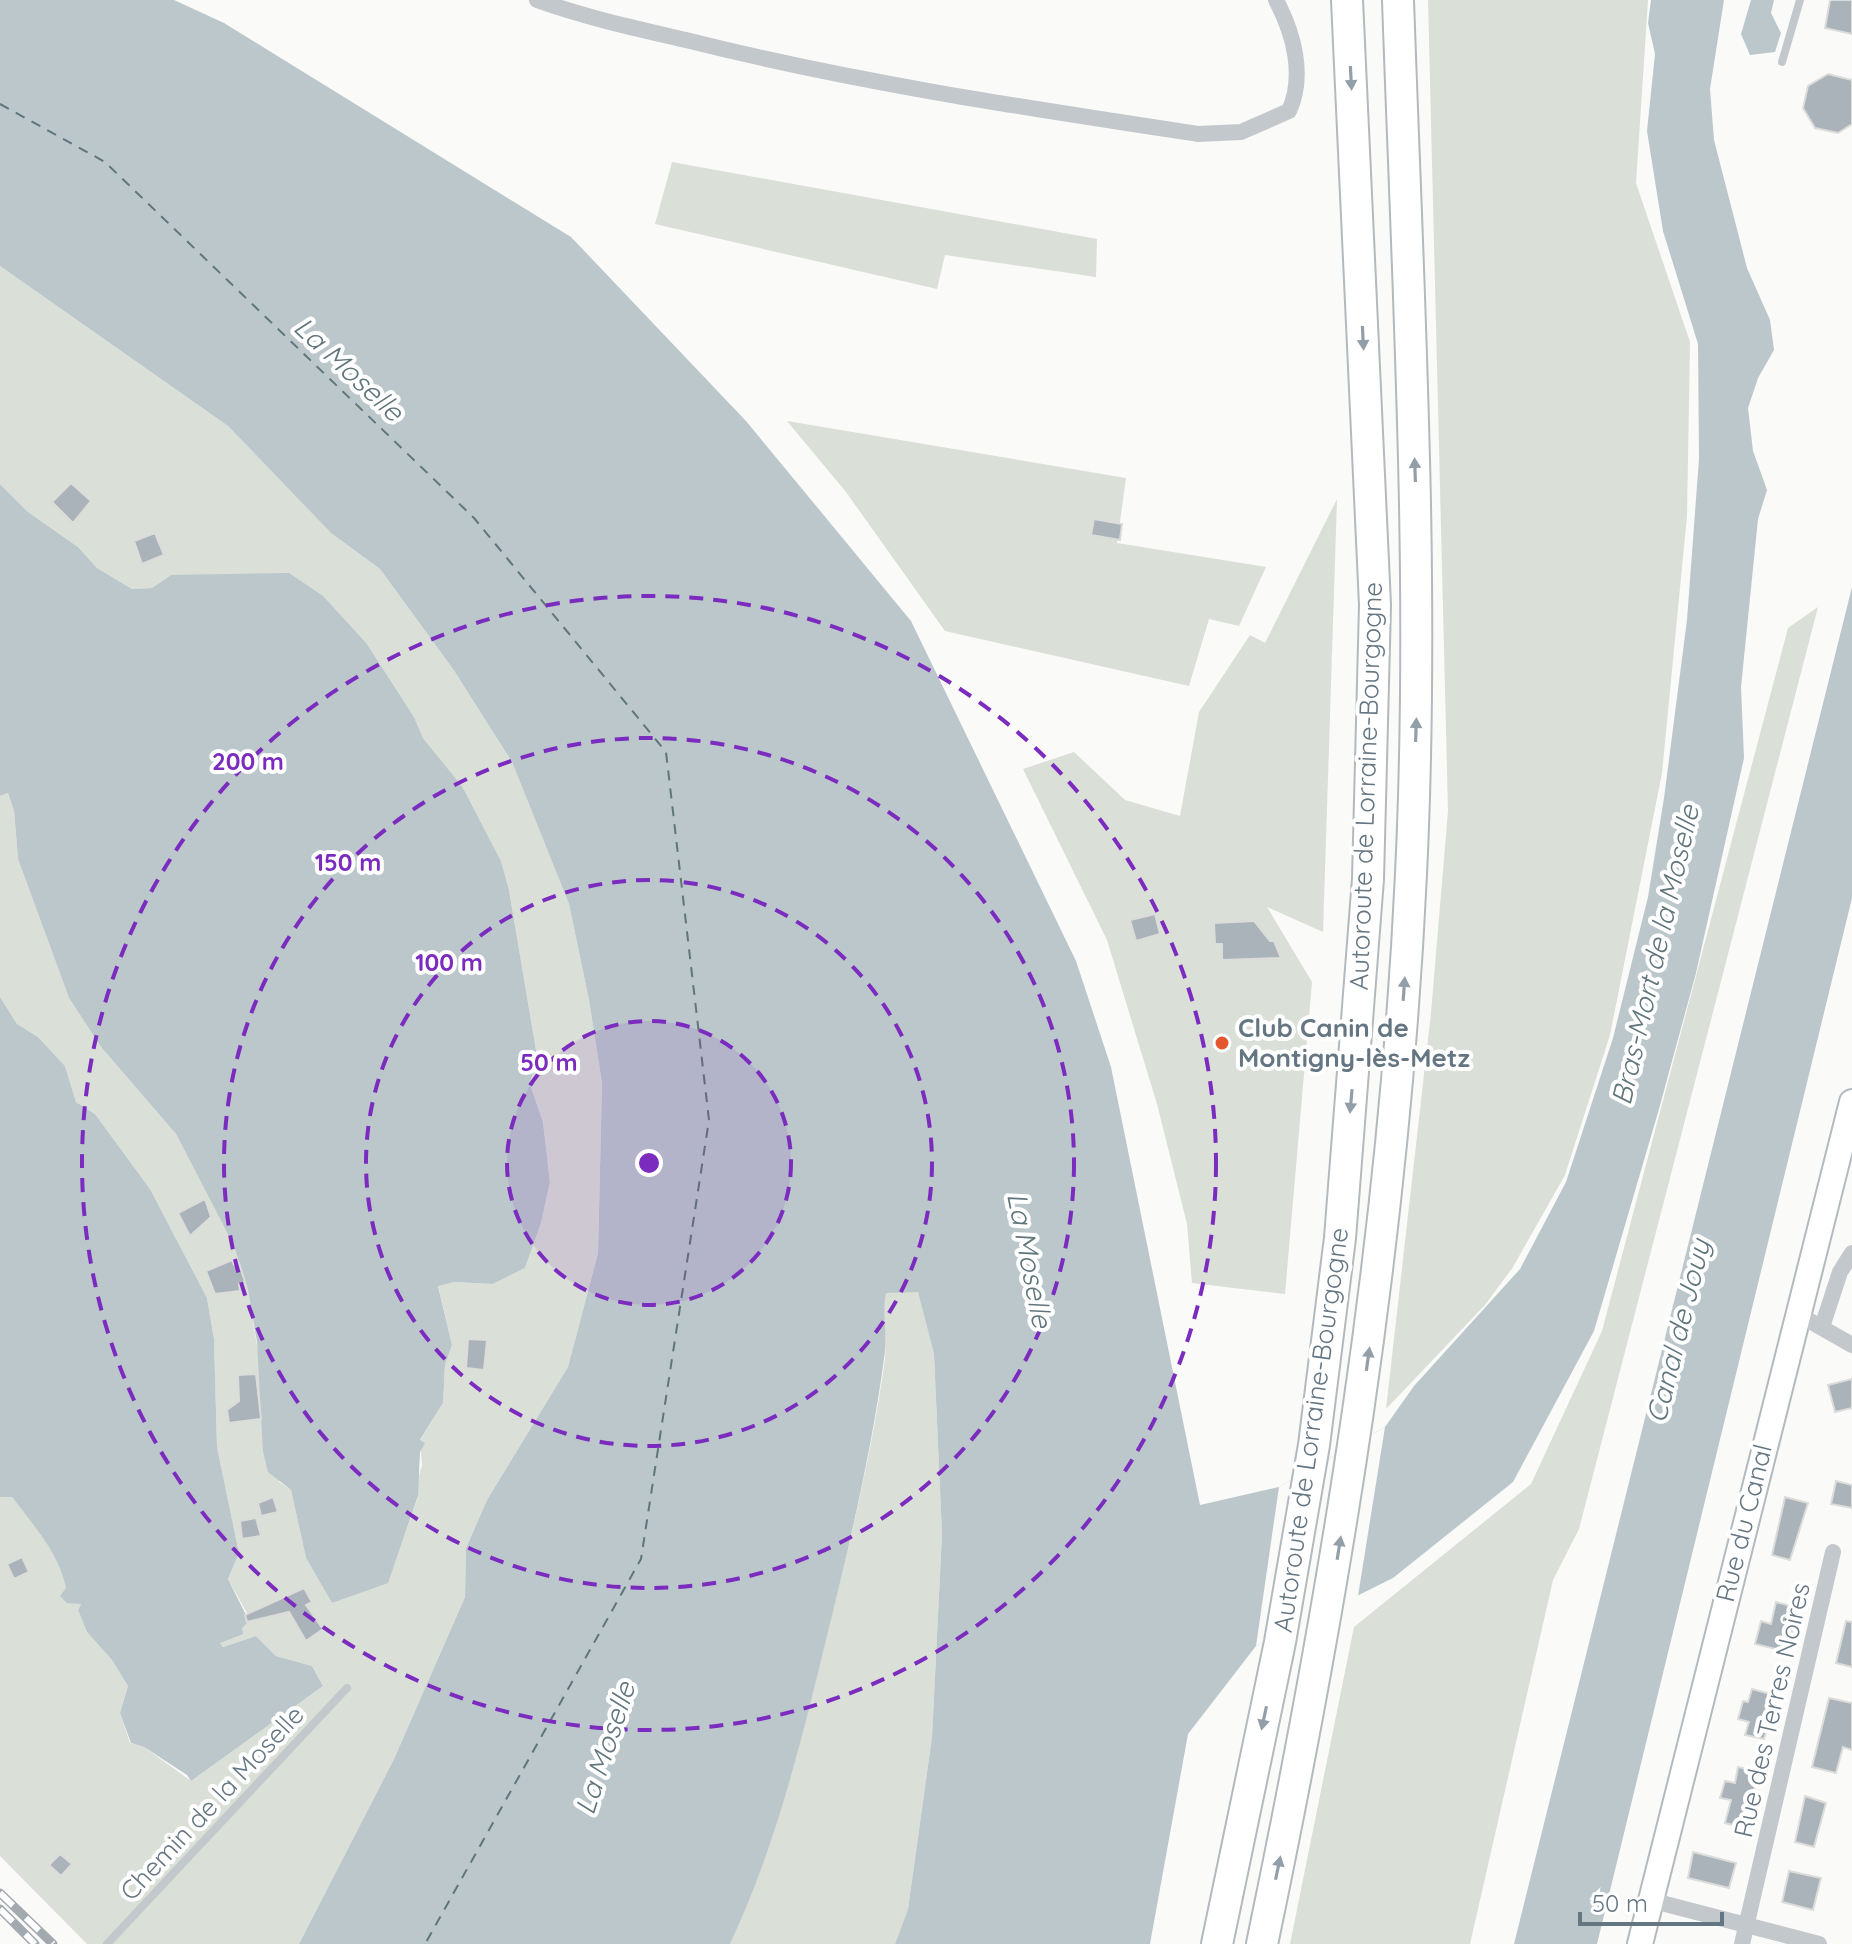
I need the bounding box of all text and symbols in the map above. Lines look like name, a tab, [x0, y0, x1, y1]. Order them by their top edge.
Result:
one-way arrow	[1344, 66, 1357, 91]
water label: La Moselle	[287, 309, 412, 429]
one-way arrow	[1356, 326, 1369, 351]
one-way arrow	[1409, 457, 1422, 482]
street label: Autoroute de Lorraine-Bourgogne	[1342, 581, 1389, 991]
one-way arrow	[1410, 717, 1422, 742]
text: 200 m	[212, 746, 284, 776]
water label: Bras-Mort de la Moselle	[1603, 800, 1706, 1108]
text: 150 m	[315, 847, 381, 877]
text: 100 m	[415, 947, 483, 977]
one-way arrow	[1398, 976, 1411, 1001]
place label: Club Canin de Montigny-lès-Metz	[1238, 1011, 1470, 1074]
marker: Club Canin de Montigny-lès-Metz	[1213, 1034, 1231, 1052]
text: 50 m	[520, 1047, 578, 1077]
one-way arrow	[1344, 1089, 1357, 1114]
centre of rings	[635, 1149, 663, 1177]
water label: La Moselle	[1000, 1189, 1061, 1332]
street label: Autoroute de Lorraine-Bourgogne	[1266, 1225, 1355, 1634]
water label: Canal de Jouy	[1638, 1234, 1718, 1426]
one-way arrow	[1362, 1347, 1375, 1372]
street label: Rue du Canal	[1708, 1441, 1779, 1605]
one-way arrow	[1333, 1536, 1346, 1561]
street label: Rue des Terres Noires	[1726, 1579, 1817, 1841]
water label: La Moselle	[567, 1676, 643, 1818]
street label: Chemin de la Moselle	[113, 1698, 311, 1907]
one-way arrow	[1257, 1706, 1270, 1731]
one-way arrow	[1272, 1855, 1285, 1880]
scale bar	[1580, 1876, 1722, 1926]
text: 50 m	[1592, 1888, 1648, 1918]

